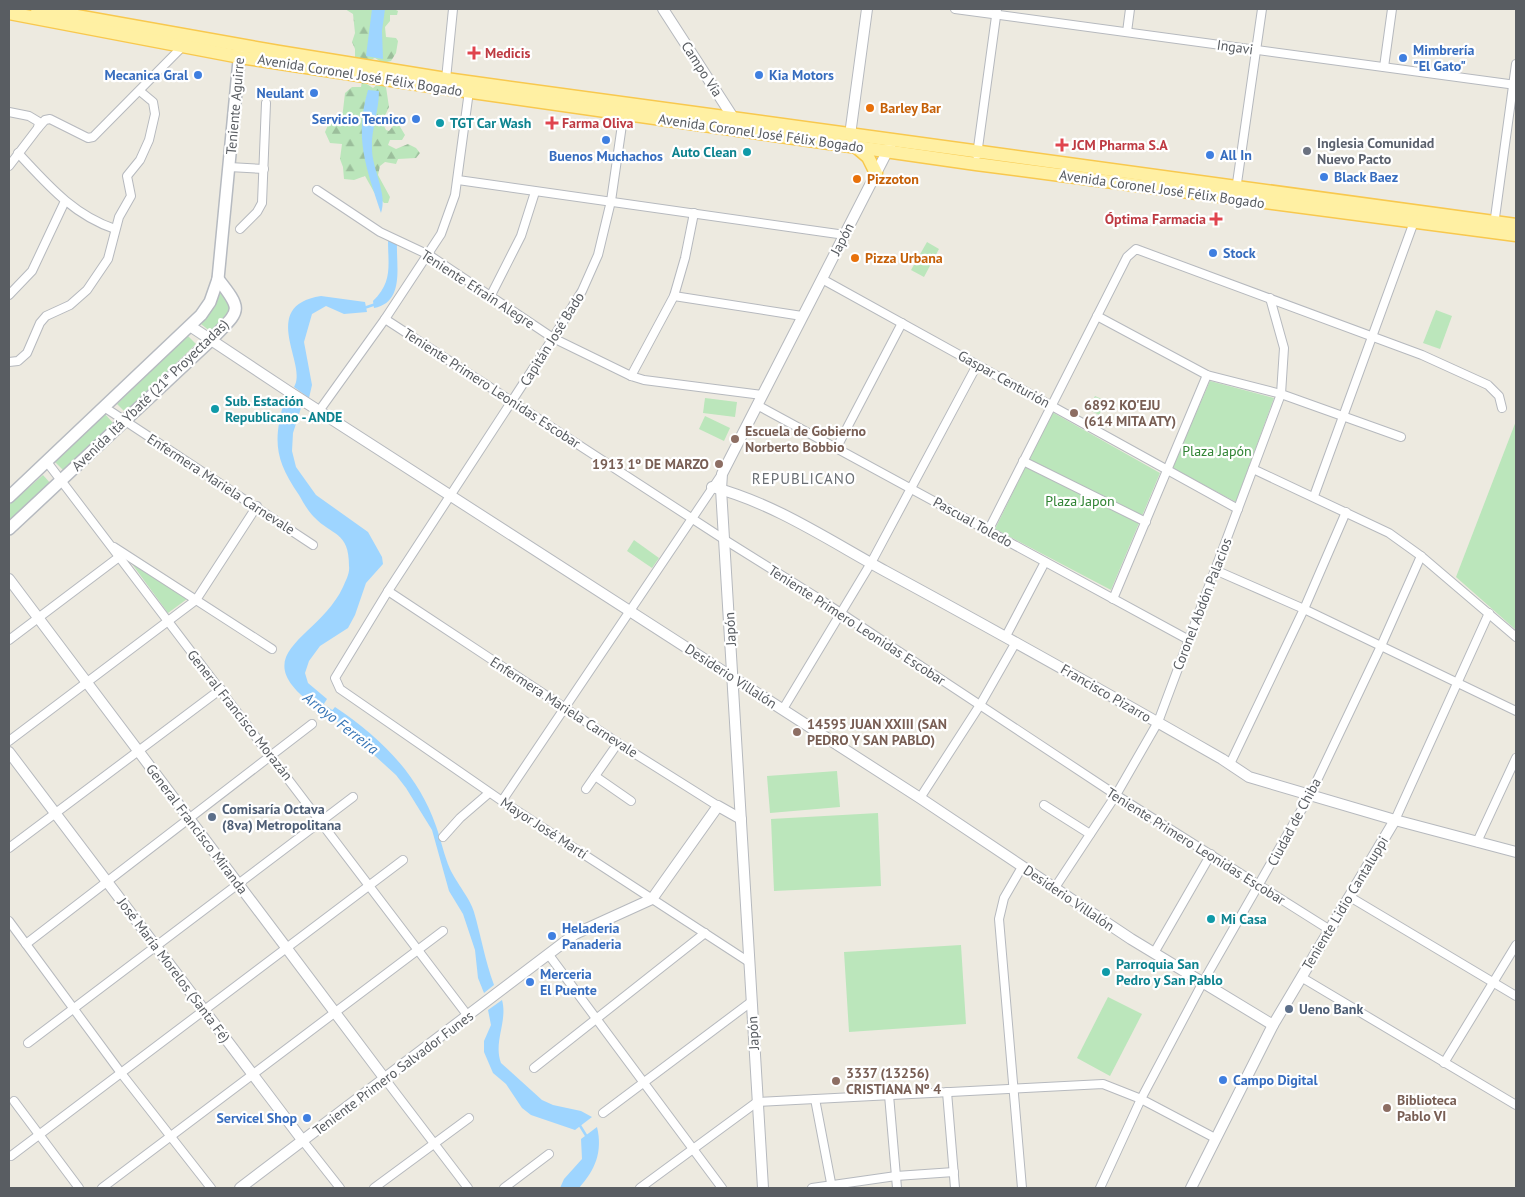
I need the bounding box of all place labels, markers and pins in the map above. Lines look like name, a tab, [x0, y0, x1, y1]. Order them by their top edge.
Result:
place label: Mimbrería "El Gato"	[1413, 41, 1474, 75]
place label: Medicis	[485, 44, 530, 62]
marker: Medicis	[467, 46, 481, 60]
marker: Mimbrería "El Gato"	[1397, 52, 1409, 64]
place label: Mecanica Gral	[104, 66, 189, 84]
place label: Kia Motors	[769, 66, 834, 84]
marker: Mecanica Gral	[192, 69, 204, 81]
marker: Kia Motors	[753, 69, 765, 81]
place label: Neulant	[257, 84, 304, 102]
marker: Neulant	[308, 87, 320, 99]
place label: Barley Bar	[880, 99, 941, 117]
marker: Barley Bar	[864, 102, 876, 114]
place label: Servicio Tecnico	[312, 110, 406, 128]
marker: Servicio Tecnico	[410, 113, 422, 125]
place label: TGT Car Wash	[450, 114, 531, 132]
place label: Farma Oliva	[562, 114, 633, 132]
marker: TGT Car Wash	[434, 117, 446, 129]
marker: Farma Oliva	[546, 117, 558, 129]
marker: Buenos Muchachos	[600, 134, 612, 146]
place label: Inglesia Comunidad Nuevo Pacto	[1317, 134, 1434, 168]
place label: JCM Pharma S.A	[1071, 136, 1168, 154]
marker: JCM Pharma S.A	[1056, 139, 1068, 151]
place label: Auto Clean	[672, 143, 737, 161]
marker: Inglesia Comunidad Nuevo Pacto	[1301, 145, 1313, 157]
marker: Auto Clean	[741, 146, 753, 158]
place label: All In	[1220, 146, 1252, 164]
place label: Buenos Muchachos	[549, 147, 663, 165]
marker: All In	[1204, 149, 1216, 161]
place label: Black Baez	[1334, 168, 1398, 186]
place label: Pizzoton	[867, 170, 919, 188]
marker: Black Baez	[1318, 171, 1330, 183]
marker: Pizzoton	[851, 173, 863, 185]
place label: Óptima Farmacia	[1105, 210, 1206, 228]
marker: Óptima Farmacia	[1210, 213, 1222, 225]
place label: Stock	[1223, 244, 1256, 262]
marker: Stock	[1207, 247, 1219, 259]
place label: Pizza Urbana	[865, 249, 943, 267]
marker: Pizza Urbana	[849, 252, 861, 264]
place label: Sub. Estación Republicano - ANDE	[225, 392, 342, 426]
place label: 6892 KO'EJU (614 MITA ATY)	[1084, 396, 1176, 430]
marker: Sub. Estación Republicano - ANDE	[209, 403, 221, 415]
marker: 6892 KO'EJU (614 MITA ATY)	[1068, 407, 1080, 419]
place label: Escuela de Gobierno Norberto Bobbio	[745, 422, 867, 456]
marker: Escuela de Gobierno Norberto Bobbio	[729, 433, 741, 445]
place label: 1913 1º DE MARZO	[592, 455, 709, 473]
marker: 1913 1º DE MARZO	[713, 458, 725, 470]
place label: 14595 JUAN XXIII (SAN PEDRO Y SAN PABLO)	[807, 715, 947, 749]
marker: 14595 JUAN XXIII (SAN PEDRO Y SAN PABLO)	[791, 726, 803, 738]
place label: Comisaría Octava (8va) Metropolitana	[222, 800, 341, 834]
marker: Comisaría Octava (8va) Metropolitana	[206, 811, 218, 823]
place label: Mi Casa	[1221, 910, 1267, 928]
marker: Mi Casa	[1205, 913, 1217, 925]
place label: Heladeria Panaderia	[562, 919, 621, 953]
marker: Heladeria Panaderia	[546, 930, 558, 942]
place label: Parroquia San Pedro y San Pablo	[1116, 955, 1223, 989]
place label: Merceria El Puente	[540, 965, 597, 999]
marker: Parroquia San Pedro y San Pablo	[1100, 966, 1112, 978]
marker: Merceria El Puente	[524, 976, 536, 988]
place label: Ueno Bank	[1299, 1000, 1363, 1018]
marker: Ueno Bank	[1283, 1003, 1295, 1015]
place label: 3337 (13256) CRISTIANA Nº 4	[846, 1064, 941, 1098]
place label: Campo Digital	[1233, 1071, 1318, 1089]
marker: Campo Digital	[1217, 1074, 1229, 1086]
marker: 3337 (13256) CRISTIANA Nº 4	[830, 1075, 842, 1087]
place label: Biblioteca Pablo VI	[1397, 1091, 1457, 1125]
marker: Biblioteca Pablo VI	[1381, 1102, 1393, 1114]
place label: Servicel Shop	[216, 1109, 297, 1127]
marker: Servicel Shop	[301, 1112, 313, 1124]

